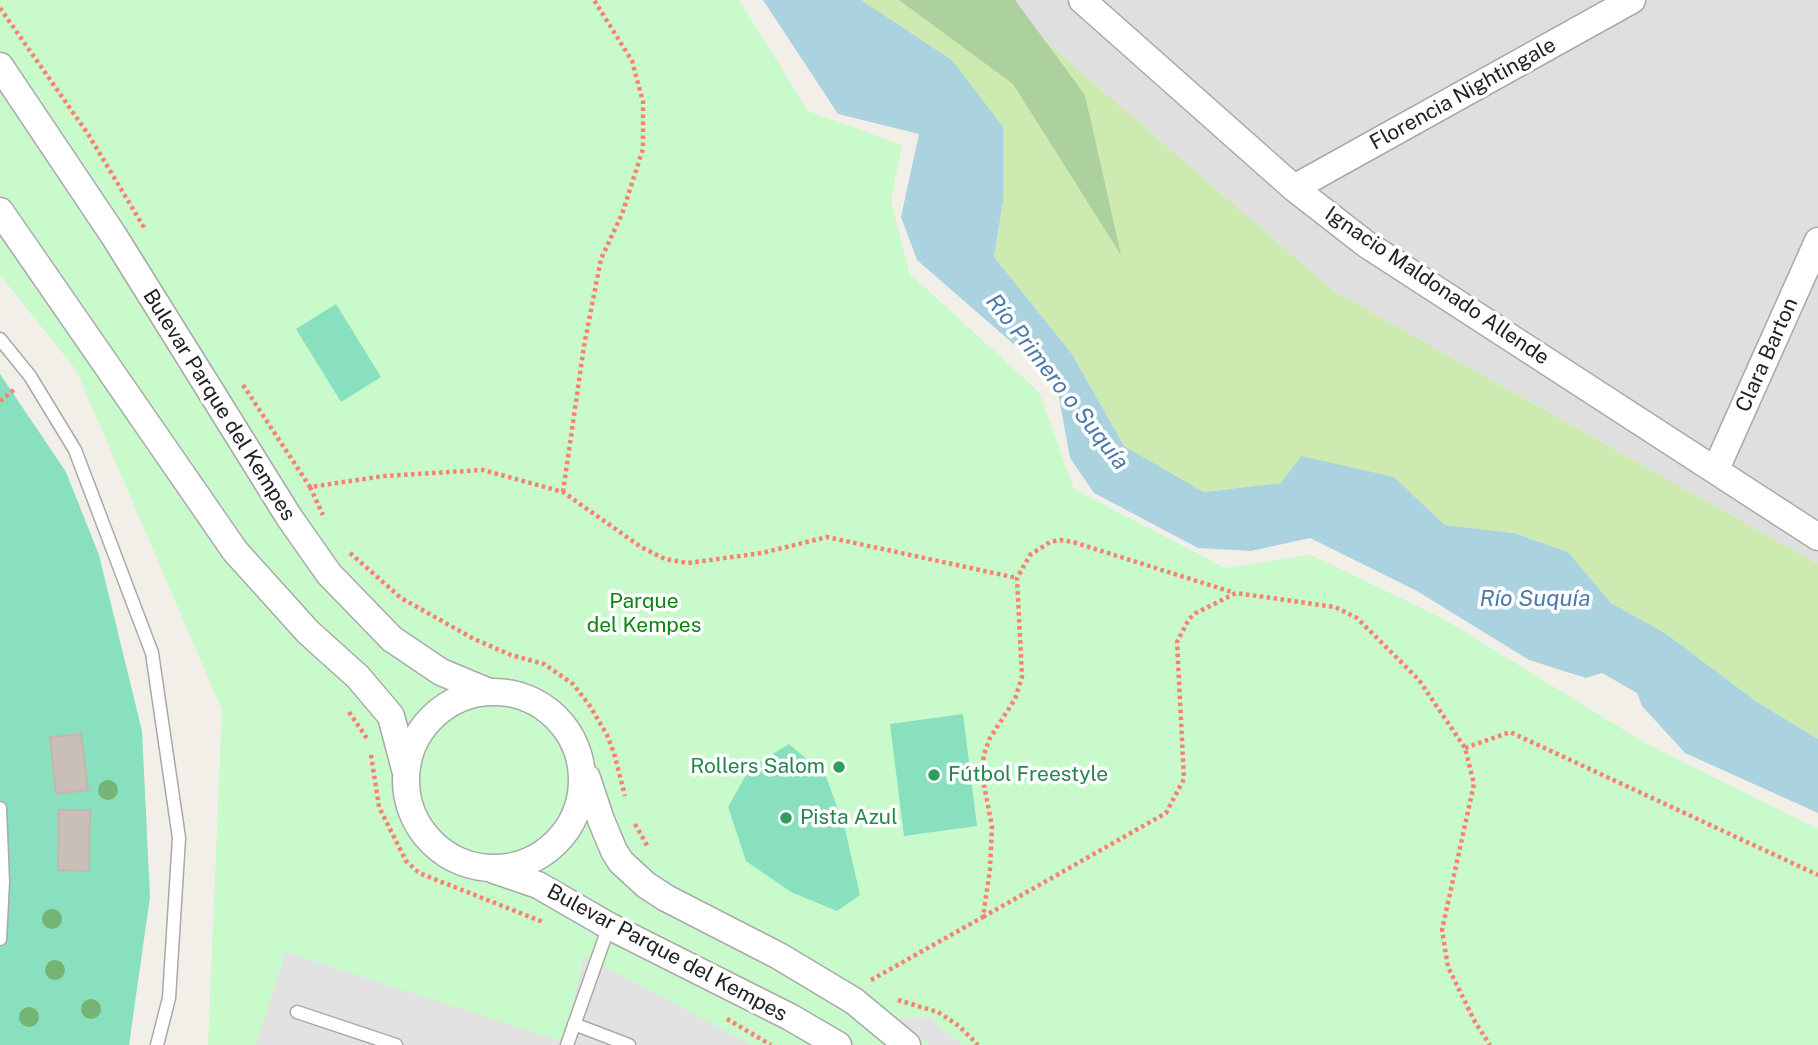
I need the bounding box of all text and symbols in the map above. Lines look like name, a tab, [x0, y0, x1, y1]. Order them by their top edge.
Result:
street label: Florencia Nightingale	[1366, 32, 1560, 156]
street label: Ignacio Maldonado Allende	[1320, 202, 1554, 370]
street label: Bulevar Parque del Kempes	[137, 285, 301, 525]
water label: Río Primero o Suquía	[980, 289, 1134, 475]
street label: Clara Barton	[1731, 294, 1803, 416]
water label: Río Suquía	[1480, 585, 1590, 613]
park label: Parque del Kempes	[587, 589, 701, 639]
place label: Rollers Salom	[690, 754, 825, 780]
marker: Rollers Salom	[831, 759, 847, 775]
place label: Fútbol Freestyle	[948, 762, 1108, 788]
marker: Fútbol Freestyle	[926, 767, 942, 783]
place label: Pista Azul	[800, 805, 897, 831]
marker: Pista Azul	[778, 810, 794, 826]
street label: Bulevar Parque del Kempes	[543, 879, 791, 1027]

